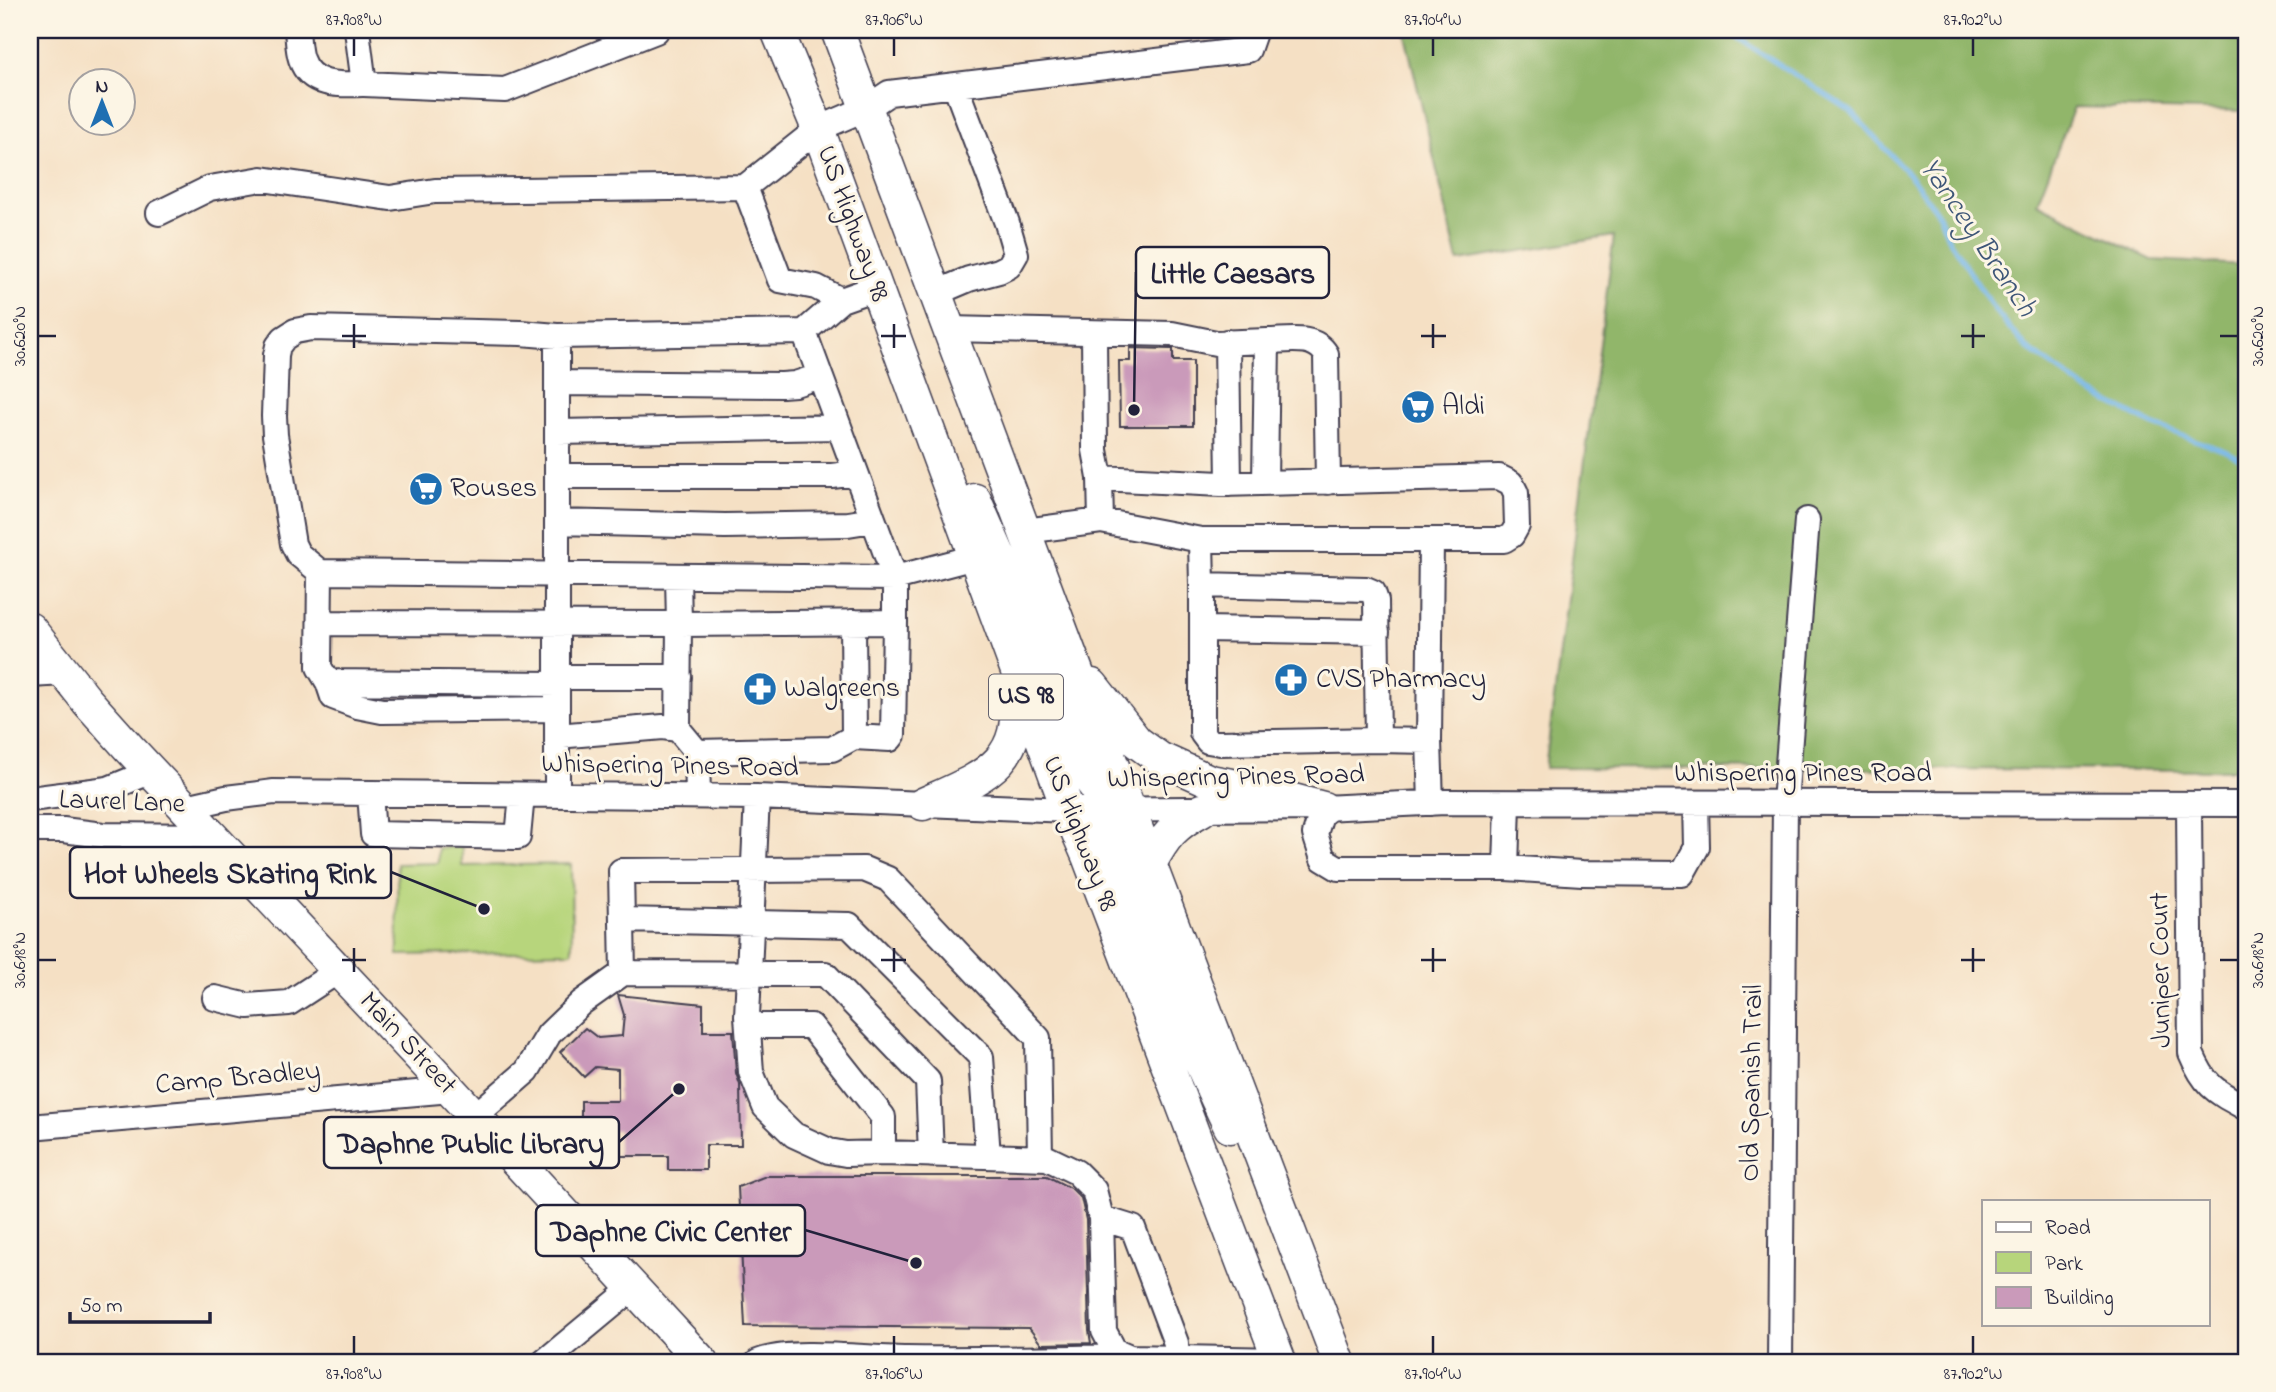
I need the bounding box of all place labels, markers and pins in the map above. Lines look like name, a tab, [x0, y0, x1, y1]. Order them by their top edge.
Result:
callout: Little Caesars	[1136, 247, 1329, 298]
place label: Aldi	[1442, 387, 1485, 428]
supermarket icon: Aldi	[1399, 388, 1437, 426]
place label: Rouses	[450, 469, 537, 510]
supermarket icon: Rouses	[407, 470, 445, 508]
place label: CVS Pharmacy	[1316, 660, 1486, 701]
pharmacy icon: CVS Pharmacy	[1272, 661, 1310, 699]
place label: Walgreens	[784, 669, 900, 710]
pharmacy icon: Walgreens	[741, 670, 779, 708]
callout: Hot Wheels Skating Rink	[70, 847, 391, 898]
callout: Daphne Public Library	[324, 1117, 619, 1168]
callout: Daphne Civic Center	[536, 1205, 805, 1256]

